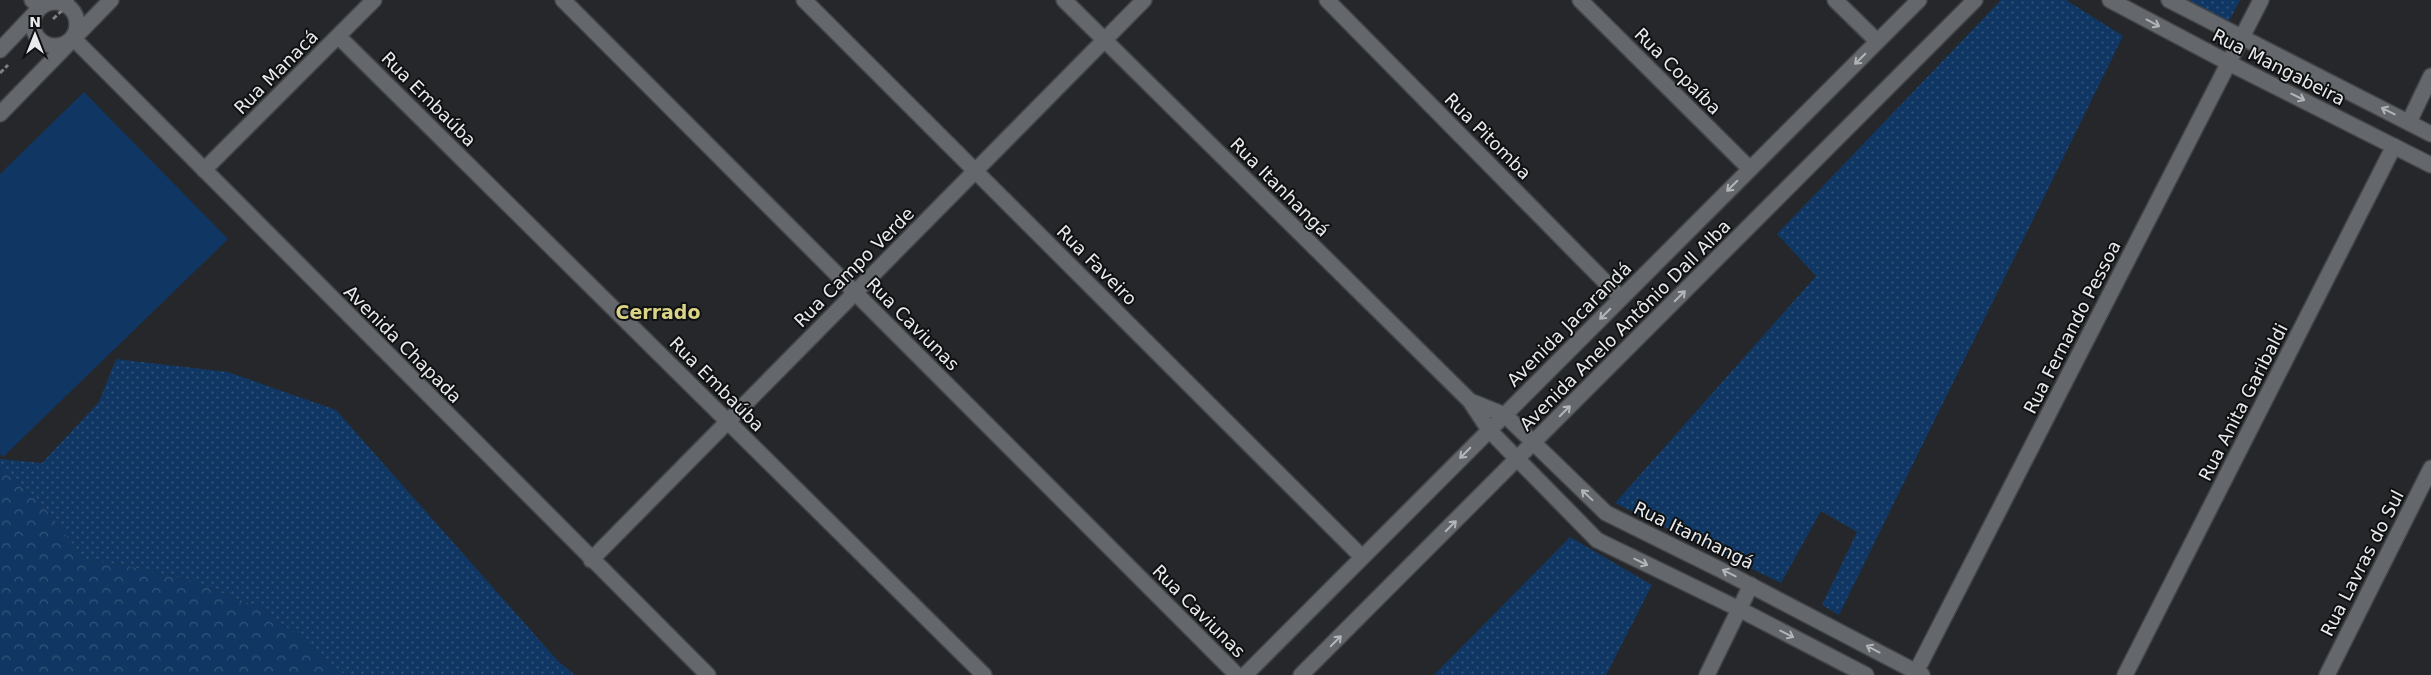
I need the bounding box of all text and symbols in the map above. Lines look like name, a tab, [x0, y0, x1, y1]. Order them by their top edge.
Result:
north arrow	[10, 10, 60, 60]
text: N	[29, 14, 41, 30]
one-way arrow	[2146, 18, 2161, 28]
street label: Rua Copaíba	[1630, 23, 1726, 119]
street label: Rua Mangabeira	[2209, 24, 2349, 110]
street label: Rua Manacá	[230, 26, 322, 118]
street label: Rua Embaúba	[377, 47, 481, 151]
one-way arrow	[1853, 53, 1866, 65]
street label: Rua Pitomba	[1440, 88, 1536, 184]
one-way arrow	[2290, 93, 2305, 103]
one-way arrow	[2381, 106, 2396, 115]
street label: Rua Itanhangá	[1226, 133, 1334, 241]
one-way arrow	[1727, 180, 1739, 192]
street label: Rua Campo Verde	[790, 203, 918, 331]
street label: Avenida Anelo Antônio Dall Alba	[1515, 215, 1735, 435]
street label: Rua Faveiro	[1053, 221, 1141, 309]
street label: Rua Fernando Pessoa	[2019, 237, 2125, 417]
street label: Avenida Jacarandá	[1502, 257, 1636, 391]
street label: Rua Caviunas	[862, 273, 964, 375]
street label: Avenida Chapada	[340, 281, 466, 407]
one-way arrow	[1674, 289, 1686, 302]
district label: Cerrado	[615, 301, 701, 323]
one-way arrow	[1599, 308, 1611, 320]
street label: Rua Anita Garibaldi	[2194, 320, 2292, 484]
street label: Rua Embaúba	[665, 332, 769, 436]
one-way arrow	[1559, 405, 1572, 417]
one-way arrow	[1460, 447, 1472, 459]
street label: Rua Lavras do Sul	[2316, 486, 2408, 640]
one-way arrow	[1581, 489, 1594, 501]
street label: Rua Itanhangá	[1631, 497, 1757, 573]
one-way arrow	[1444, 520, 1456, 532]
one-way arrow	[1633, 557, 1648, 567]
street label: Rua Caviunas	[1148, 560, 1250, 662]
one-way arrow	[1722, 568, 1737, 577]
one-way arrow	[1779, 629, 1794, 639]
one-way arrow	[1329, 635, 1341, 647]
one-way arrow	[1865, 644, 1880, 654]

